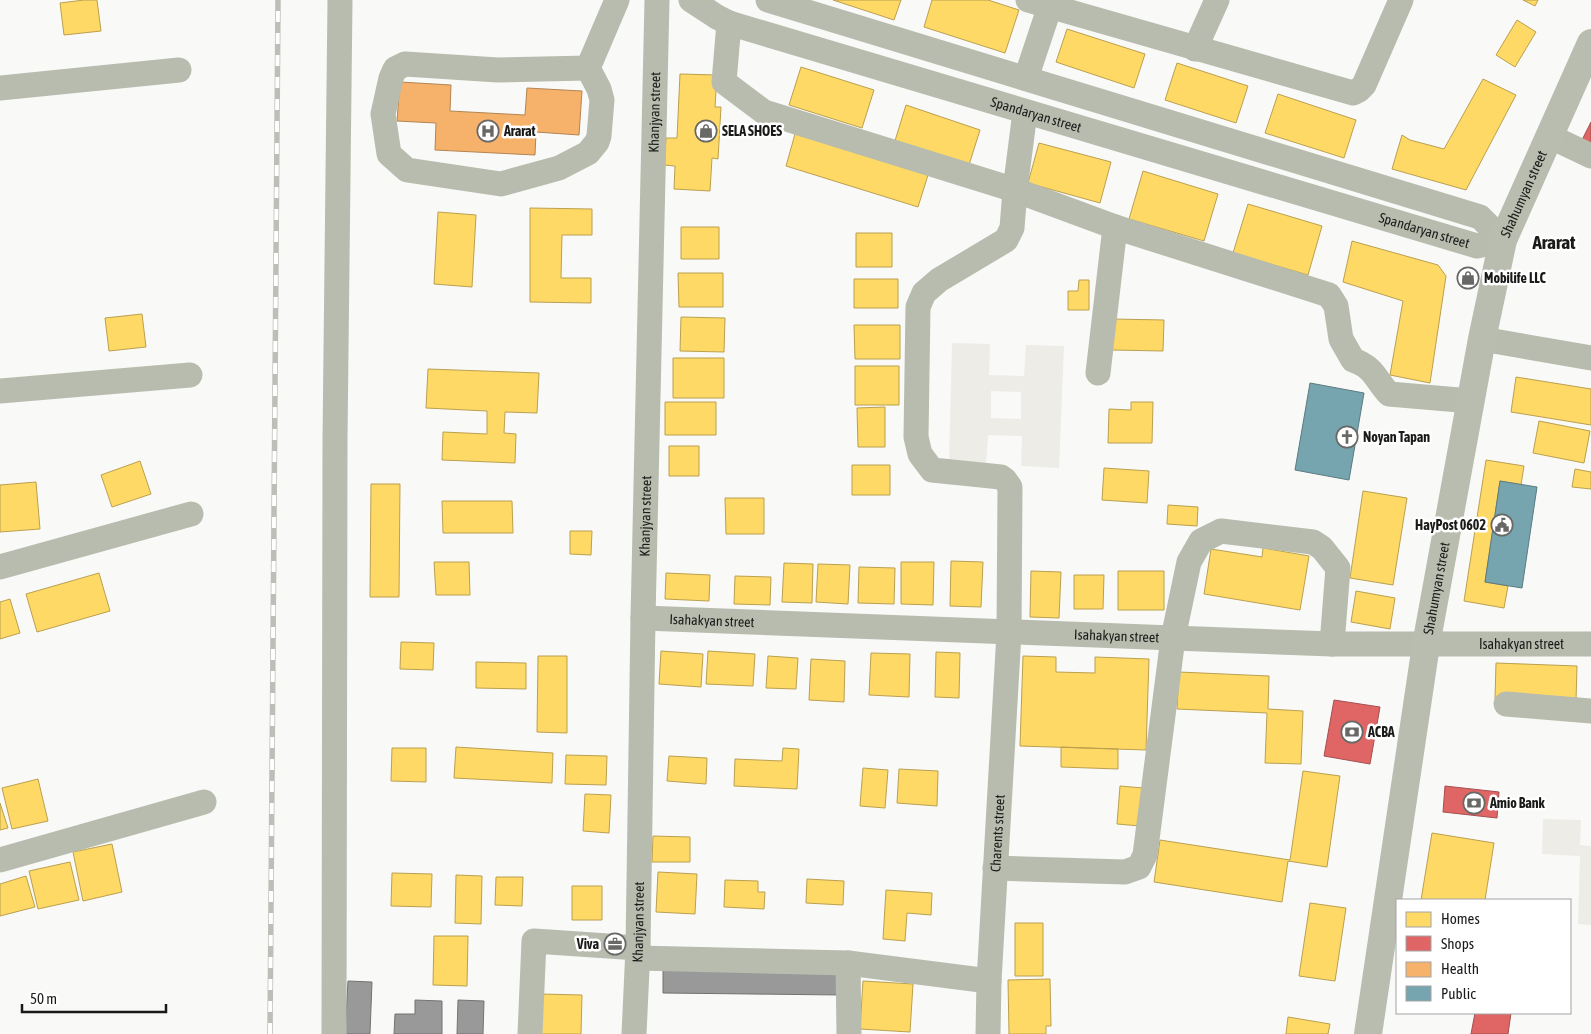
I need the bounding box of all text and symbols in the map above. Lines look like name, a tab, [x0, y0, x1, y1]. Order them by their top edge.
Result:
street label: Khanjyan street	[646, 72, 663, 153]
street label: Spandaryan street	[989, 93, 1083, 136]
hospital icon: Ararat	[476, 119, 500, 143]
shop icon: SELA SHOES	[694, 119, 718, 143]
place label: Ararat	[503, 123, 536, 139]
place label: SELA SHOES	[722, 123, 782, 139]
street label: Shahumyan street	[1497, 148, 1550, 240]
street label: Spandaryan street	[1377, 209, 1472, 251]
district label: Ararat	[1532, 231, 1576, 253]
shop icon: Mobilife LLC	[1456, 266, 1480, 290]
place label: Mobilife LLC	[1484, 270, 1546, 286]
church icon: Noyan Tapan	[1335, 425, 1359, 449]
place label: Noyan Tapan	[1363, 429, 1430, 445]
street label: Khanjyan street	[636, 476, 654, 557]
public building icon: HayPost 0602	[1490, 513, 1514, 537]
place label: HayPost 0602	[1415, 517, 1486, 533]
street label: Shahumyan street	[1420, 541, 1453, 636]
street label: Isahakyan street	[669, 611, 755, 630]
street label: Isahakyan street	[1074, 626, 1160, 645]
street label: Isahakyan street	[1479, 636, 1564, 652]
bank icon: ACBA	[1340, 720, 1364, 744]
place label: ACBA	[1367, 724, 1395, 740]
bank icon: Amio Bank	[1462, 791, 1486, 815]
street label: Charents street	[987, 794, 1008, 872]
place label: Amio Bank	[1489, 795, 1546, 811]
street label: Khanjyan street	[629, 882, 647, 963]
legend	[1396, 899, 1571, 1014]
text: Homes	[1441, 910, 1480, 927]
office icon: Viva	[603, 932, 627, 956]
text: Shops	[1441, 935, 1474, 952]
place label: Viva	[576, 936, 599, 952]
text: Health	[1441, 960, 1479, 977]
scale bar	[22, 982, 166, 1014]
text: Public	[1441, 985, 1476, 1002]
text: 50 m	[30, 990, 57, 1007]

